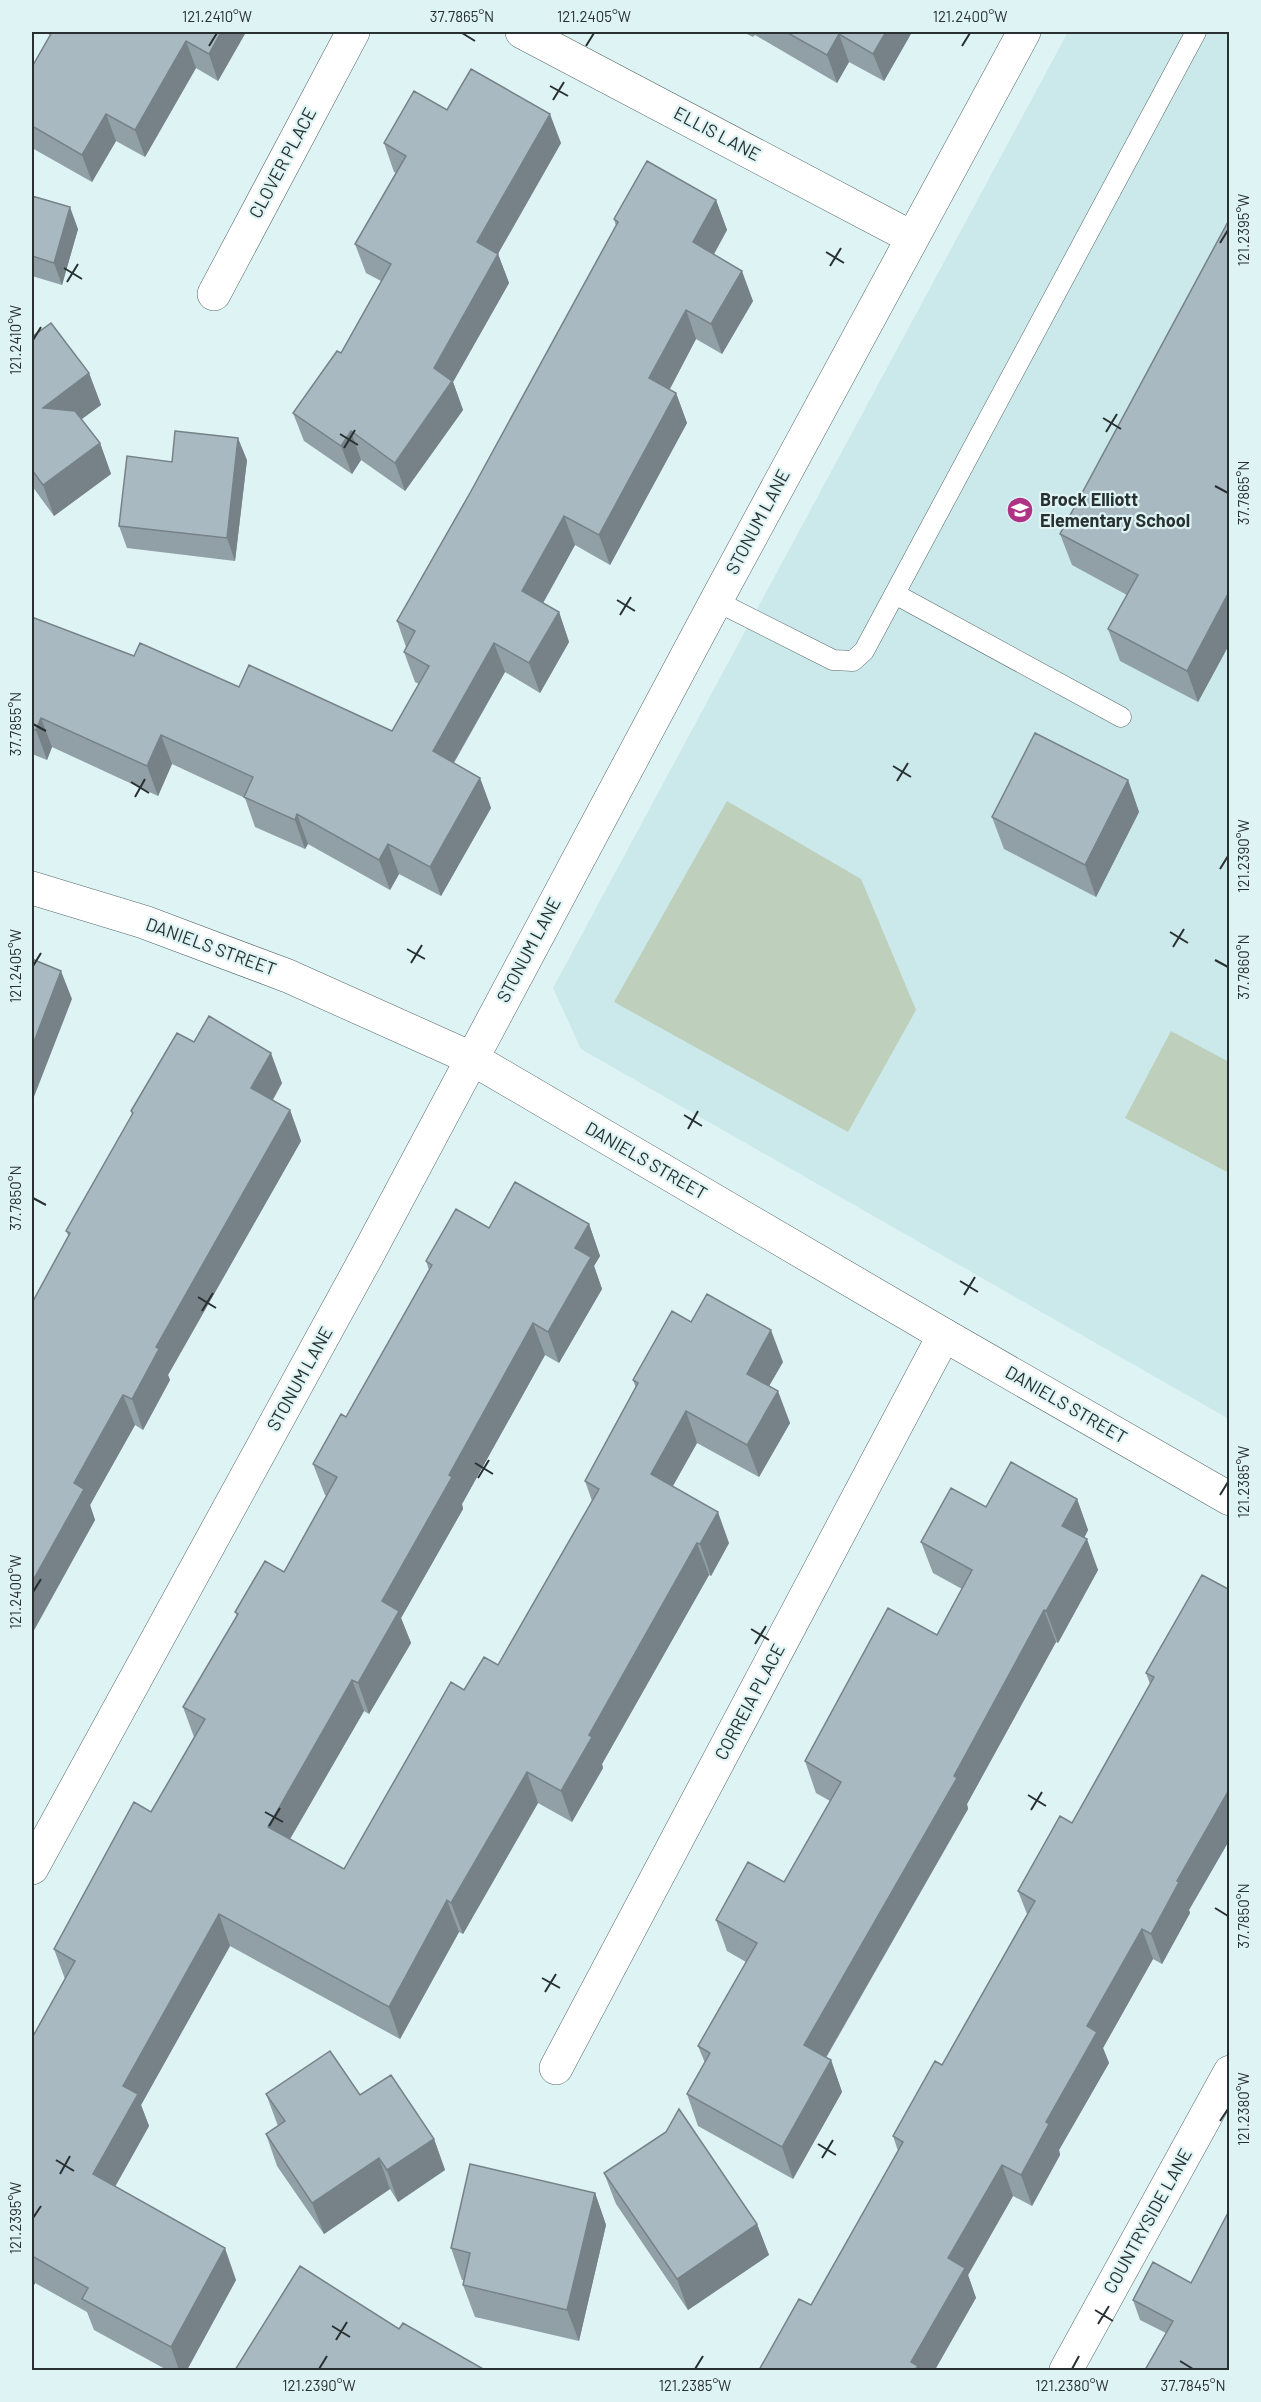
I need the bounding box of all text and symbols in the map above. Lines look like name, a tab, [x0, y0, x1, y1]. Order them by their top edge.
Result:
text: 121.2410°W	[182, 7, 252, 25]
text: 37.7865°N	[430, 7, 494, 25]
text: 121.2405°W	[557, 7, 631, 25]
text: 121.2400°W	[933, 7, 1007, 25]
street label: ELLIS LANE	[670, 101, 764, 165]
street label: CLOVER PLACE	[244, 103, 321, 222]
text: 121.2395°W	[1234, 194, 1252, 266]
text: 121.2410°W	[6, 305, 24, 375]
text: 37.7865°N	[1234, 461, 1252, 525]
street label: STONUM LANE	[720, 465, 794, 578]
place label: Brock Elliott Elementary School	[1040, 488, 1190, 531]
school or university icon: Brock Elliott Elementary School	[1005, 495, 1035, 525]
text: 37.7855°N	[6, 692, 24, 756]
text: 121.2390°W	[1234, 819, 1252, 893]
street label: STONUM LANE	[491, 893, 565, 1006]
street label: DANIELS STREET	[143, 912, 280, 980]
text: 121.2405°W	[6, 929, 24, 1003]
text: 37.7860°N	[1234, 934, 1252, 1000]
street label: DANIELS STREET	[582, 1116, 711, 1204]
text: 37.7850°N	[6, 1165, 24, 1231]
street label: STONUM LANE	[261, 1323, 337, 1434]
street label: DANIELS STREET	[1002, 1360, 1131, 1448]
text: 121.2385°W	[1234, 1446, 1252, 1518]
text: 121.2400°W	[6, 1555, 24, 1629]
street label: CORREIA PLACE	[709, 1640, 789, 1763]
text: 37.7850°N	[1234, 1883, 1252, 1949]
text: 121.2380°W	[1234, 2072, 1252, 2146]
street label: COUNTRYSIDE LANE	[1098, 2144, 1196, 2297]
text: 121.2395°W	[6, 2182, 24, 2254]
text: 121.2390°W	[282, 2376, 356, 2394]
text: 121.2385°W	[659, 2376, 731, 2394]
text: 121.2380°W	[1035, 2376, 1109, 2394]
text: 37.7845°N	[1160, 2376, 1226, 2394]

